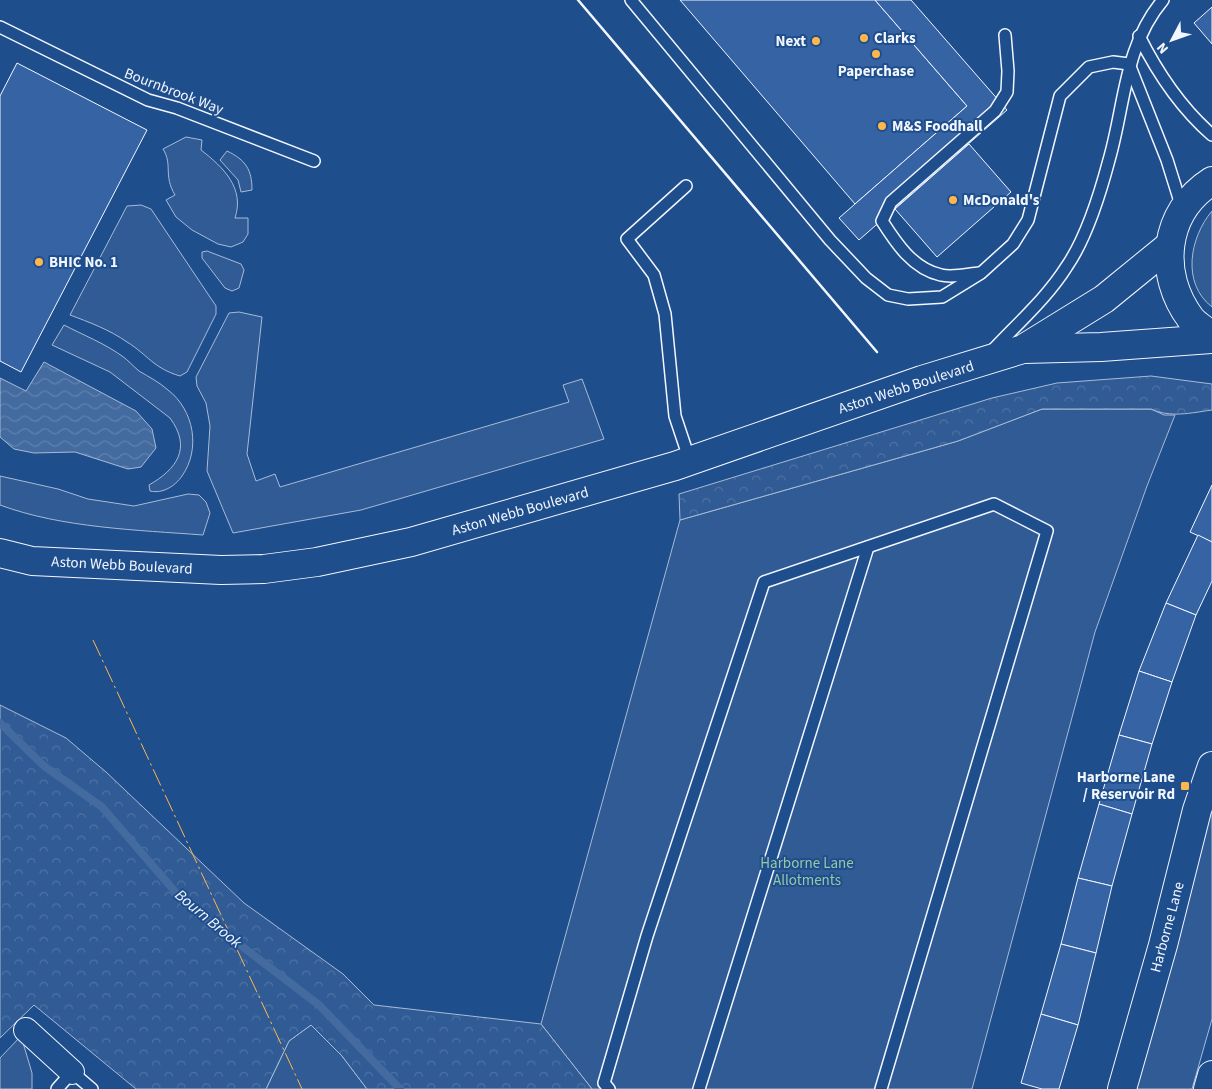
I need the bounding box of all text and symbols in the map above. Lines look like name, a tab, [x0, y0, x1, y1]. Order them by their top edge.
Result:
north arrow	[1147, 15, 1197, 65]
place label: Clarks	[874, 28, 916, 49]
place label: Next	[775, 31, 806, 52]
marker: Clarks	[858, 32, 870, 44]
marker: Next	[810, 35, 822, 47]
text: N	[1152, 38, 1174, 58]
marker: Paperchase	[870, 48, 882, 60]
place label: Paperchase	[838, 61, 914, 82]
street label: Bournbrook Way	[121, 63, 226, 120]
place label: M&S Foodhall	[892, 116, 983, 137]
marker: M&S Foodhall	[876, 120, 888, 132]
place label: McDonald's	[963, 190, 1040, 211]
marker: McDonald's	[947, 194, 959, 206]
place label: BHIC No. 1	[49, 252, 118, 273]
marker: BHIC No. 1	[33, 256, 45, 268]
street label: Aston Webb Boulevard	[836, 356, 977, 419]
street label: Aston Webb Boulevard	[449, 482, 591, 541]
street label: Aston Webb Boulevard	[51, 551, 193, 580]
place label: Harborne Lane / Reservoir Rd	[1077, 767, 1175, 805]
marker: Harborne Lane / Reservoir Rd	[1179, 780, 1191, 792]
park label: Harborne Lane Allotments	[760, 853, 854, 891]
street label: Harborne Lane	[1145, 879, 1190, 975]
water label: Bourn Brook	[170, 884, 247, 954]

